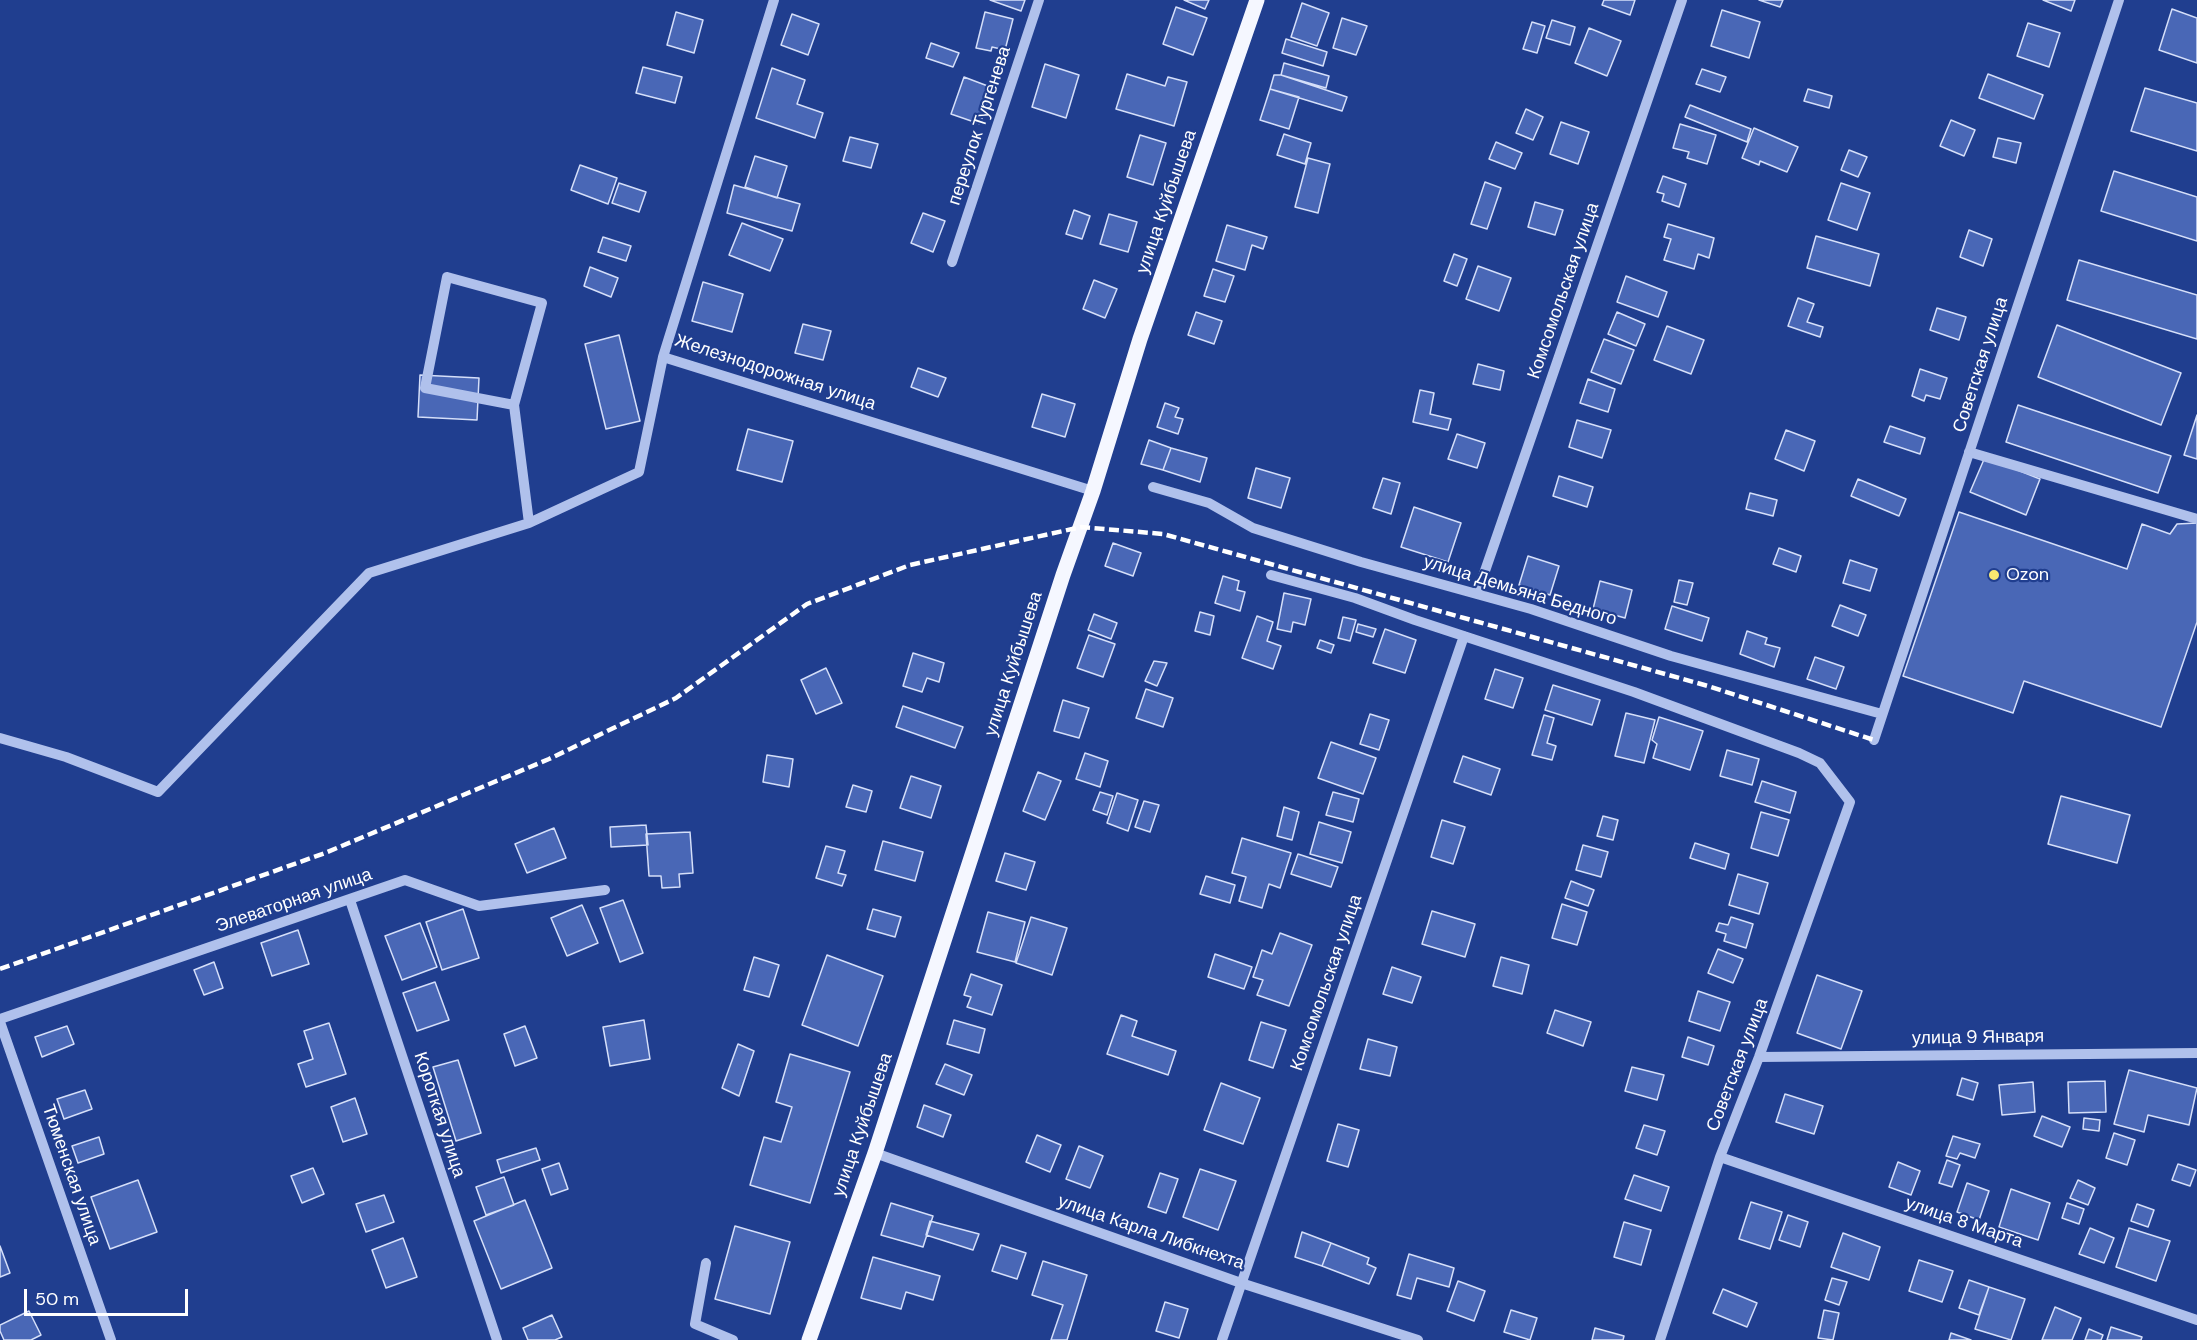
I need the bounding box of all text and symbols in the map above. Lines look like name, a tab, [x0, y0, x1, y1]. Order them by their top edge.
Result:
street label: переулок Тургенева	[944, 44, 1016, 208]
street label: улица Куйбышева	[1132, 127, 1202, 277]
street label: Комсомольская улица	[1524, 200, 1604, 382]
street label: Советская улица	[1949, 295, 2013, 435]
street label: Железнодорожная улица	[672, 330, 878, 416]
street label: улица Демьяна Бедного	[1421, 551, 1619, 631]
place label: Ozon	[2006, 564, 2049, 586]
marker: Ozon	[1987, 568, 2001, 582]
street label: улица Куйбышева	[980, 589, 1048, 739]
street label: Элеваторная улица	[213, 864, 375, 938]
street label: Комсомольская улица	[1287, 892, 1367, 1074]
street label: Советская улица	[1703, 995, 1773, 1135]
street label: улица 9 Января	[1912, 1026, 2044, 1050]
street label: Короткая улица	[409, 1050, 469, 1180]
street label: улица Куйбышева	[828, 1050, 898, 1200]
street label: Тюменская улица	[37, 1102, 105, 1248]
street label: улица Карла Либкнехта	[1055, 1191, 1247, 1275]
street label: улица 8 Марта	[1902, 1193, 2026, 1253]
scale bar	[27, 1277, 190, 1315]
text: 50 m	[35, 1287, 79, 1311]

